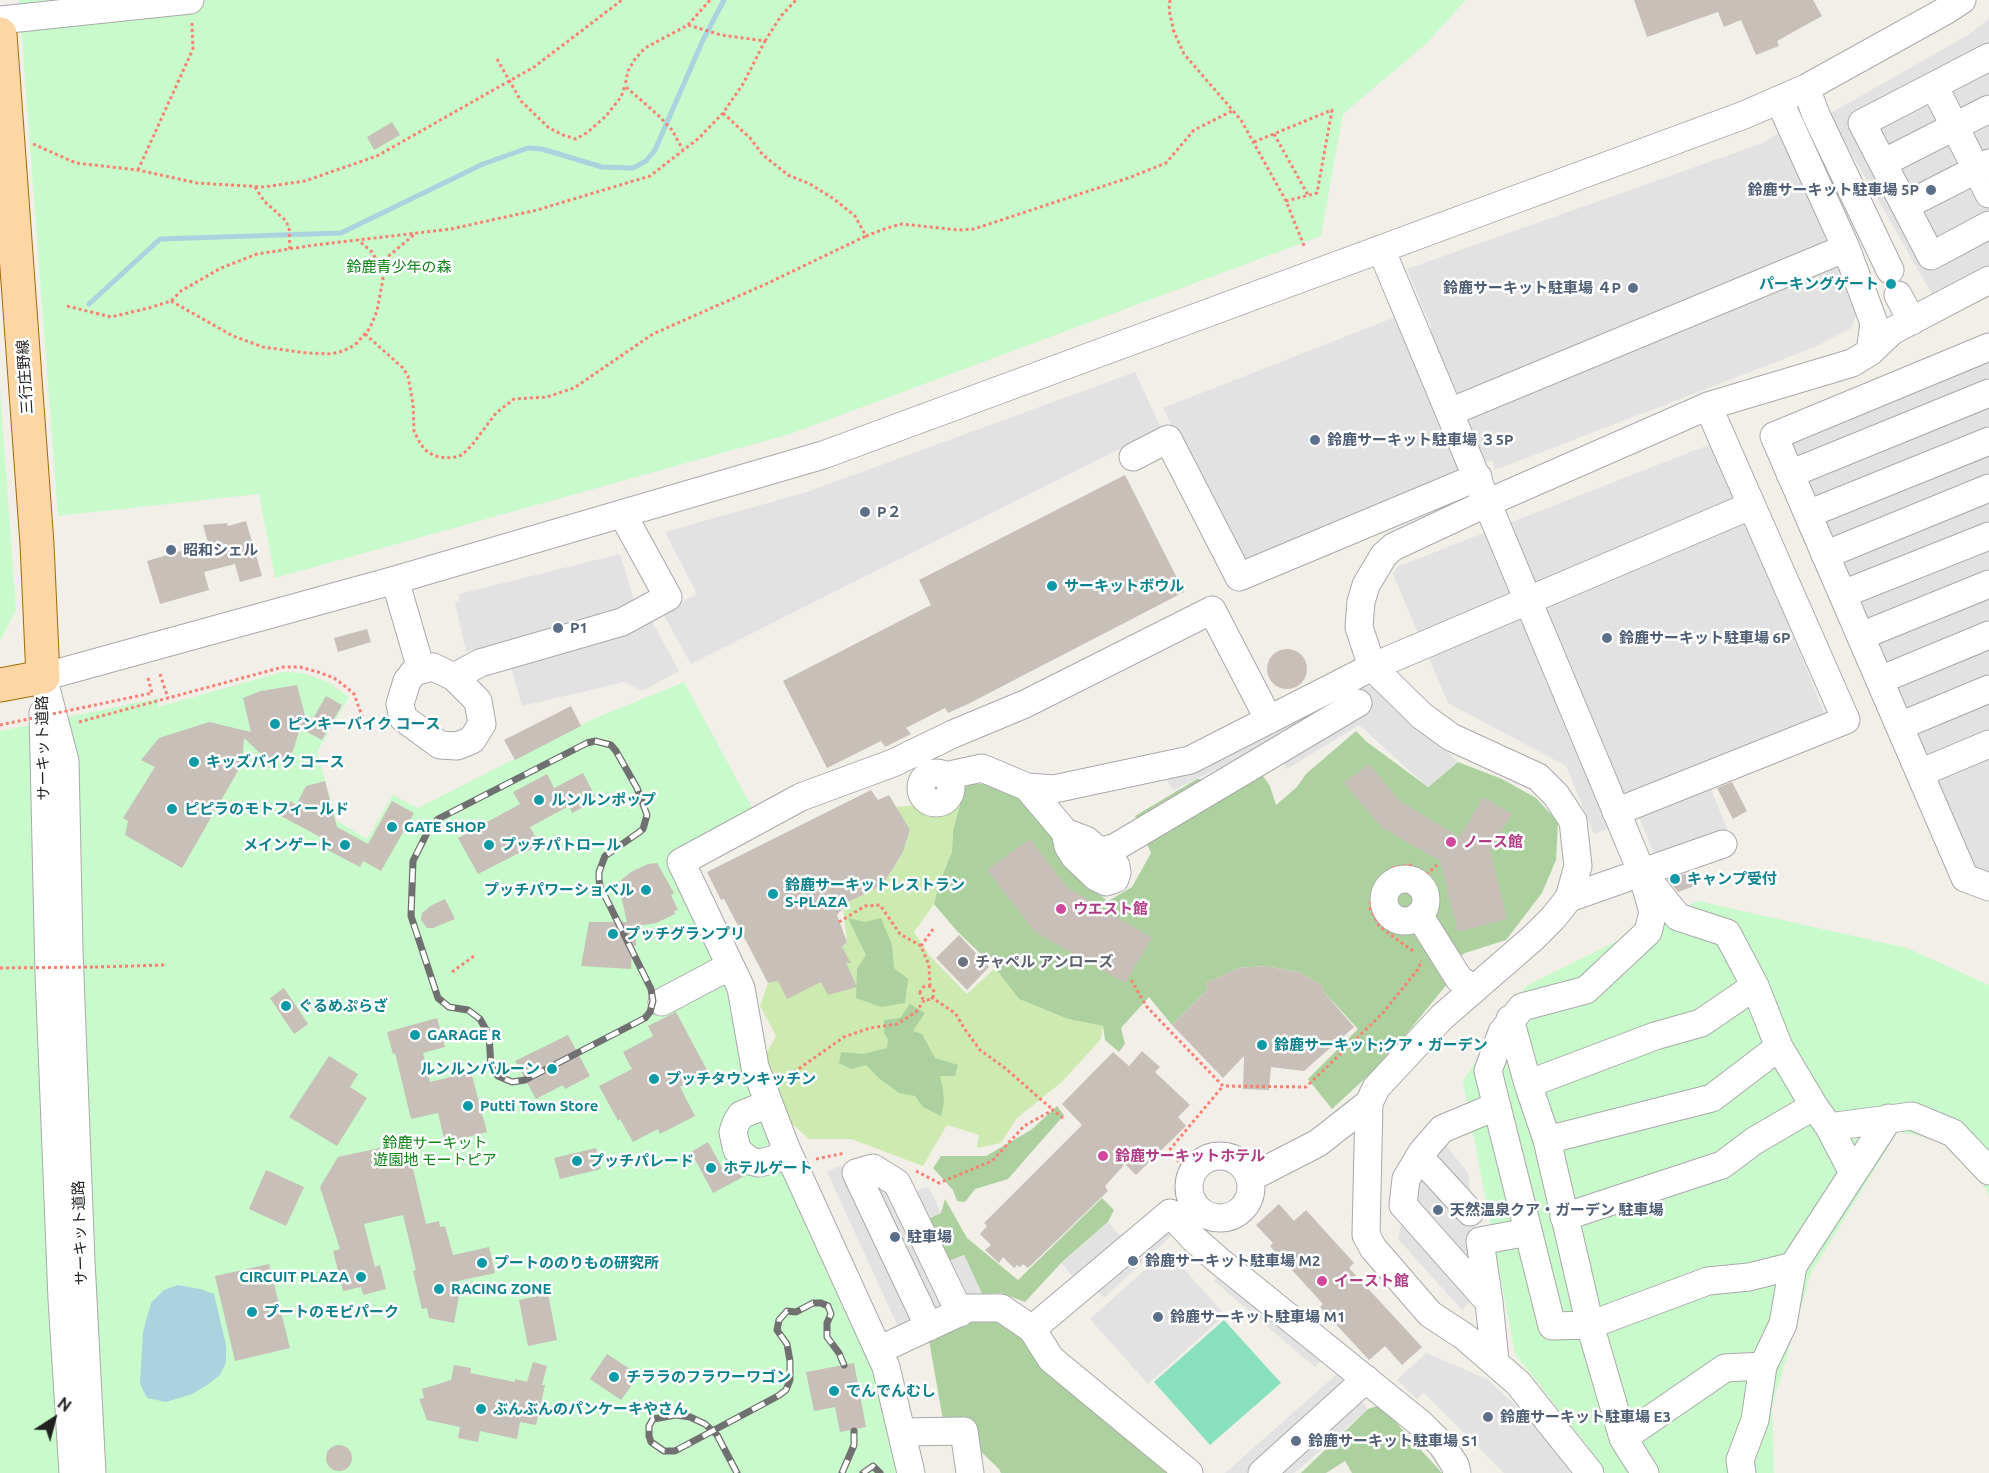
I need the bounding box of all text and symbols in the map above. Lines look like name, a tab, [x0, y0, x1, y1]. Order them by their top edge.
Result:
place label: 鈴鹿サーキット駐車場 5P	[1747, 181, 1919, 199]
marker: 鈴鹿サーキット駐車場 5P	[1924, 183, 1938, 197]
park label: 鈴鹿青少年の森	[347, 258, 451, 276]
place label: パーキングゲート	[1759, 275, 1879, 293]
marker: パーキングゲート	[1884, 277, 1898, 291]
place label: 鈴鹿サーキット駐車場 ４P	[1443, 279, 1621, 297]
marker: 鈴鹿サーキット駐車場 ４P	[1626, 281, 1640, 295]
street label: 三行庄野線	[13, 339, 37, 415]
place label: 鈴鹿サーキット駐車場 ３5P	[1327, 431, 1514, 449]
marker: 鈴鹿サーキット駐車場 ３5P	[1308, 433, 1322, 447]
place label: P２	[877, 503, 901, 521]
marker: P２	[858, 505, 872, 519]
place label: 昭和シェル	[183, 541, 258, 559]
marker: 昭和シェル	[164, 543, 178, 557]
place label: サーキットボウル	[1064, 577, 1184, 595]
marker: サーキットボウル	[1045, 579, 1059, 593]
place label: P1	[570, 619, 588, 637]
marker: P1	[551, 621, 565, 635]
place label: 鈴鹿サーキット駐車場 6P	[1619, 629, 1791, 647]
marker: 鈴鹿サーキット駐車場 6P	[1600, 631, 1614, 645]
street label: サーキット道路	[33, 695, 53, 801]
place label: ピンキーバイク コース	[287, 715, 441, 733]
marker: ピンキーバイク コース	[268, 717, 282, 731]
place label: キッズバイク コース	[206, 753, 345, 771]
marker: キッズバイク コース	[187, 755, 201, 769]
place label: ルンルンポップ	[551, 791, 656, 809]
marker: ルンルンポップ	[532, 793, 546, 807]
place label: ピピラのモトフィールド	[184, 800, 349, 818]
marker: ピピラのモトフィールド	[165, 802, 179, 816]
place label: GATE SHOP	[404, 818, 486, 836]
marker: GATE SHOP	[385, 820, 399, 834]
place label: ノース館	[1463, 833, 1523, 851]
marker: ノース館	[1444, 835, 1458, 849]
place label: メインゲート	[243, 836, 333, 854]
place label: プッチパトロール	[501, 836, 621, 854]
marker: メインゲート	[338, 838, 352, 852]
marker: プッチパトロール	[482, 838, 496, 852]
place label: キャンプ受付	[1687, 870, 1777, 888]
marker: キャンプ受付	[1668, 872, 1682, 886]
place label: 鈴鹿サーキットレストラン S-PLAZA	[785, 876, 965, 911]
place label: プッチパワーショベル	[484, 881, 634, 899]
marker: プッチパワーショベル	[639, 883, 653, 897]
marker: 鈴鹿サーキットレストラン S-PLAZA	[766, 887, 780, 901]
place label: ウエスト館	[1073, 900, 1148, 918]
marker: ウエスト館	[1054, 902, 1068, 916]
place label: プッチグランプリ	[625, 925, 745, 943]
marker: プッチグランプリ	[606, 927, 620, 941]
place label: チャペル アンローズ	[975, 953, 1114, 971]
marker: チャペル アンローズ	[956, 955, 970, 969]
place label: ぐるめぷらざ	[298, 997, 388, 1015]
marker: ぐるめぷらざ	[279, 999, 293, 1013]
place label: GARAGE R	[427, 1026, 501, 1044]
marker: GARAGE R	[408, 1028, 422, 1042]
place label: 鈴鹿サーキット;クア・ガーデン	[1274, 1036, 1488, 1054]
marker: 鈴鹿サーキット;クア・ガーデン	[1255, 1038, 1269, 1052]
place label: ルンルンバルーン	[420, 1060, 540, 1078]
marker: ルンルンバルーン	[545, 1062, 559, 1076]
place label: プッチタウンキッチン	[666, 1070, 816, 1088]
marker: プッチタウンキッチン	[647, 1072, 661, 1086]
place label: Putti Town Store	[480, 1097, 598, 1115]
marker: Putti Town Store	[461, 1099, 475, 1113]
park label: 鈴鹿サーキット 遊園地 モートピア	[373, 1134, 497, 1169]
place label: 鈴鹿サーキットホテル	[1115, 1147, 1265, 1165]
marker: 鈴鹿サーキットホテル	[1096, 1149, 1110, 1163]
place label: プッチパレード	[589, 1152, 694, 1170]
marker: プッチパレード	[570, 1154, 584, 1168]
place label: ホテルゲート	[723, 1159, 813, 1177]
marker: ホテルゲート	[704, 1161, 718, 1175]
street label: サーキット道路	[69, 1180, 91, 1286]
place label: 天然温泉クア・ガーデン 駐車場	[1450, 1201, 1664, 1219]
marker: 天然温泉クア・ガーデン 駐車場	[1431, 1203, 1445, 1217]
place label: 駐車場	[907, 1228, 952, 1246]
marker: 駐車場	[888, 1230, 902, 1244]
place label: 鈴鹿サーキット駐車場 M2	[1145, 1252, 1320, 1270]
place label: プートののりもの研究所	[494, 1254, 659, 1272]
marker: 鈴鹿サーキット駐車場 M2	[1126, 1254, 1140, 1268]
marker: プートののりもの研究所	[475, 1256, 489, 1270]
place label: CIRCUIT PLAZA	[239, 1268, 349, 1286]
marker: CIRCUIT PLAZA	[354, 1270, 368, 1284]
place label: イースト館	[1334, 1272, 1409, 1290]
marker: イースト館	[1315, 1274, 1329, 1288]
place label: RACING ZONE	[451, 1280, 551, 1298]
marker: RACING ZONE	[432, 1282, 446, 1296]
place label: プートのモビパーク	[264, 1303, 399, 1321]
marker: プートのモビパーク	[245, 1305, 259, 1319]
place label: 鈴鹿サーキット駐車場 M1	[1170, 1308, 1345, 1326]
marker: 鈴鹿サーキット駐車場 M1	[1151, 1310, 1165, 1324]
place label: チララのフラワーワゴン	[626, 1368, 791, 1386]
marker: チララのフラワーワゴン	[607, 1370, 621, 1384]
place label: でんでんむし	[846, 1382, 936, 1400]
marker: でんでんむし	[827, 1384, 841, 1398]
north arrow	[24, 1389, 84, 1449]
text: N	[54, 1394, 75, 1415]
place label: ぶんぶんのパンケーキやさん	[493, 1400, 688, 1418]
marker: ぶんぶんのパンケーキやさん	[474, 1402, 488, 1416]
place label: 鈴鹿サーキット駐車場 E3	[1500, 1408, 1671, 1426]
marker: 鈴鹿サーキット駐車場 E3	[1481, 1410, 1495, 1424]
place label: 鈴鹿サーキット駐車場 S1	[1308, 1432, 1479, 1450]
marker: 鈴鹿サーキット駐車場 S1	[1289, 1434, 1303, 1448]

